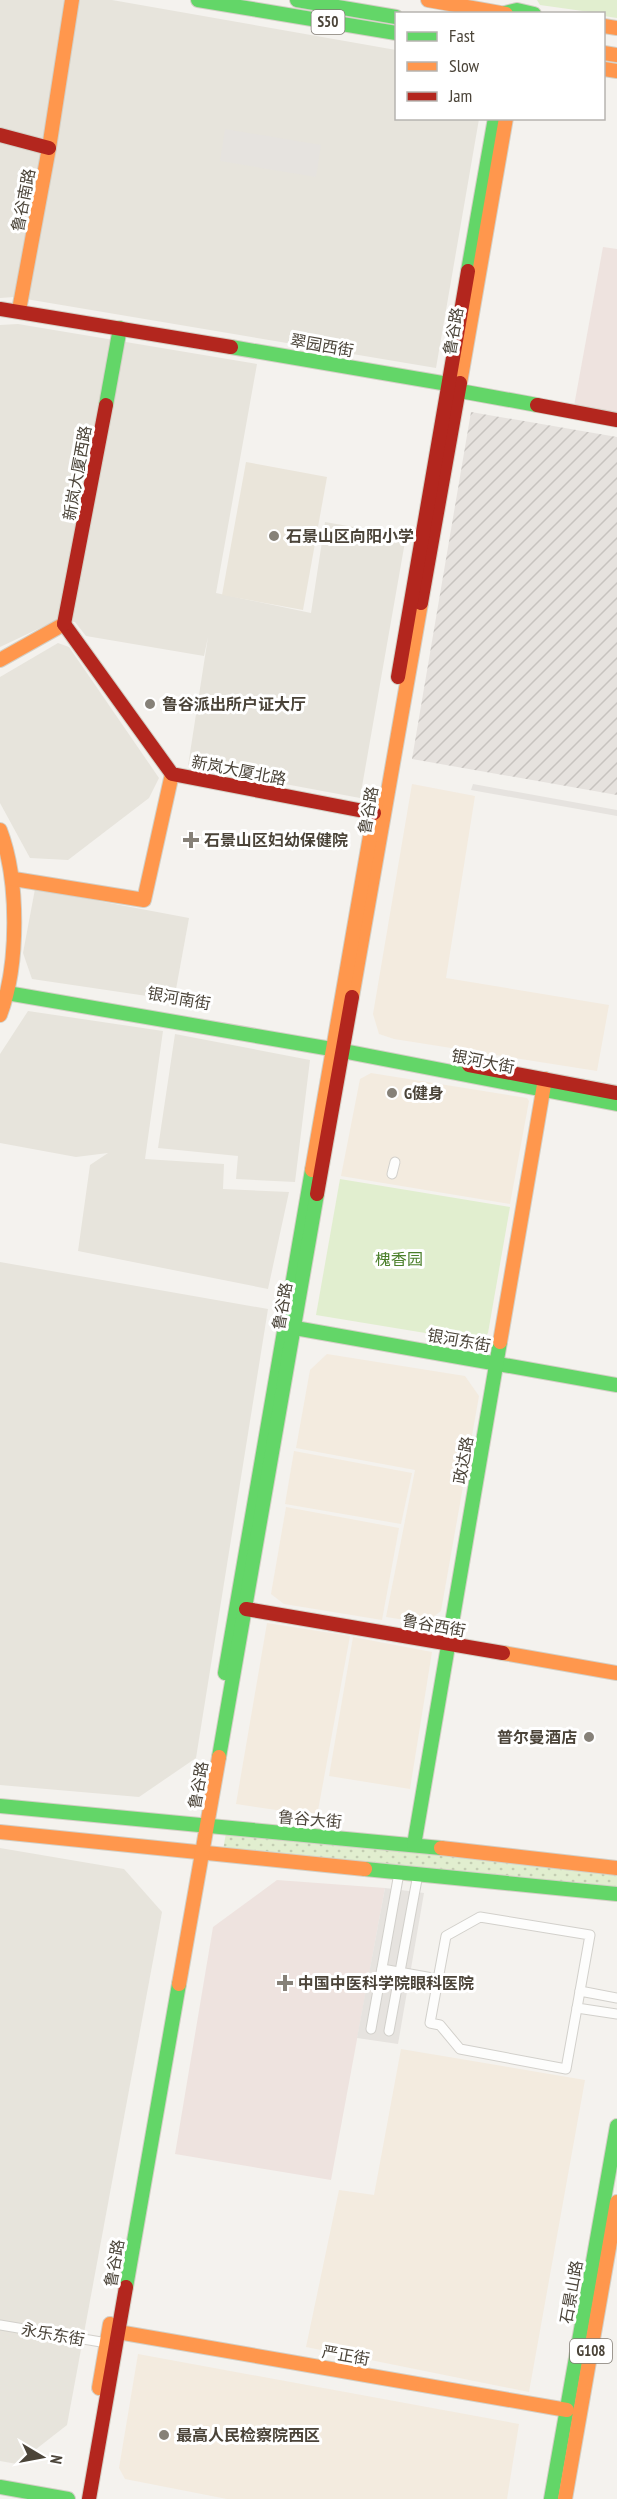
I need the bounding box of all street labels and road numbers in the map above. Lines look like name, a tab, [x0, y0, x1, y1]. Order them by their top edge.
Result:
road number: S50	[312, 10, 344, 34]
street label: 鲁谷南路	[7, 167, 39, 233]
street label: 鲁谷路	[439, 306, 467, 356]
street label: 翠园西街	[289, 330, 355, 360]
street label: 新岚大厦西路	[59, 424, 95, 522]
street label: 新岚大厦北路	[190, 751, 288, 789]
street label: 鲁谷路	[354, 785, 382, 835]
street label: 银河南街	[146, 983, 212, 1013]
street label: 银河大街	[450, 1045, 516, 1077]
street label: 鲁谷路	[268, 1281, 296, 1331]
street label: 银河东街	[426, 1325, 492, 1355]
street label: 政达路	[449, 1435, 477, 1485]
street label: 鲁谷西街	[401, 1610, 467, 1640]
street label: 鲁谷路	[184, 1760, 212, 1810]
street label: 鲁谷大街	[277, 1806, 343, 1832]
street label: 鲁谷路	[100, 2238, 128, 2288]
street label: 石景山路	[556, 2259, 586, 2325]
street label: 永乐东街	[20, 2319, 86, 2349]
road number: G108	[570, 2339, 612, 2363]
street label: 严正街	[321, 2341, 371, 2369]

